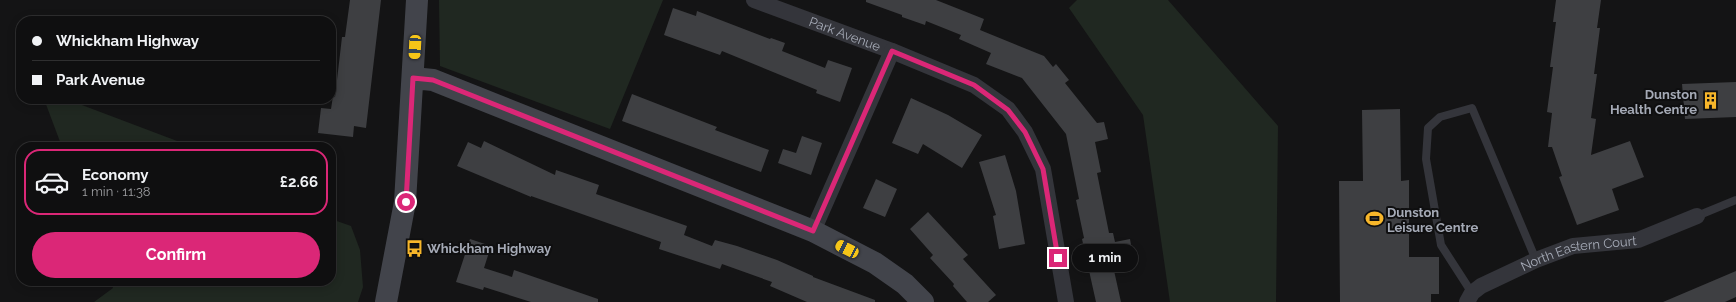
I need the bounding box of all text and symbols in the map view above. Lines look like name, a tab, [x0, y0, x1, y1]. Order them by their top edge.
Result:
street label: Park Avenue	[807, 14, 883, 54]
text: Whickham Highway	[56, 32, 199, 50]
car	[408, 35, 422, 59]
text: Park Avenue	[56, 71, 145, 89]
place label: Dunston Health Centre	[1610, 87, 1697, 117]
building icon: Dunston Health Centre	[1700, 91, 1720, 111]
icon: car	[34, 164, 70, 200]
text: Economy	[82, 166, 149, 184]
text: £2.66	[280, 173, 318, 191]
text: 1 min · 11:38	[82, 184, 151, 199]
route start	[397, 193, 415, 211]
place label: Dunston Leisure Centre	[1387, 205, 1478, 235]
sports icon: Dunston Leisure Centre	[1364, 209, 1384, 229]
button: Confirm	[32, 232, 320, 278]
street label: North Eastern Court	[1518, 233, 1638, 274]
bus stop icon: Whickham Highway	[404, 238, 424, 258]
car	[834, 238, 860, 260]
place label: Whickham Highway	[427, 241, 551, 256]
callout: 1 min	[1072, 244, 1138, 272]
route end	[1049, 249, 1067, 267]
text: 1 min	[1089, 250, 1121, 265]

